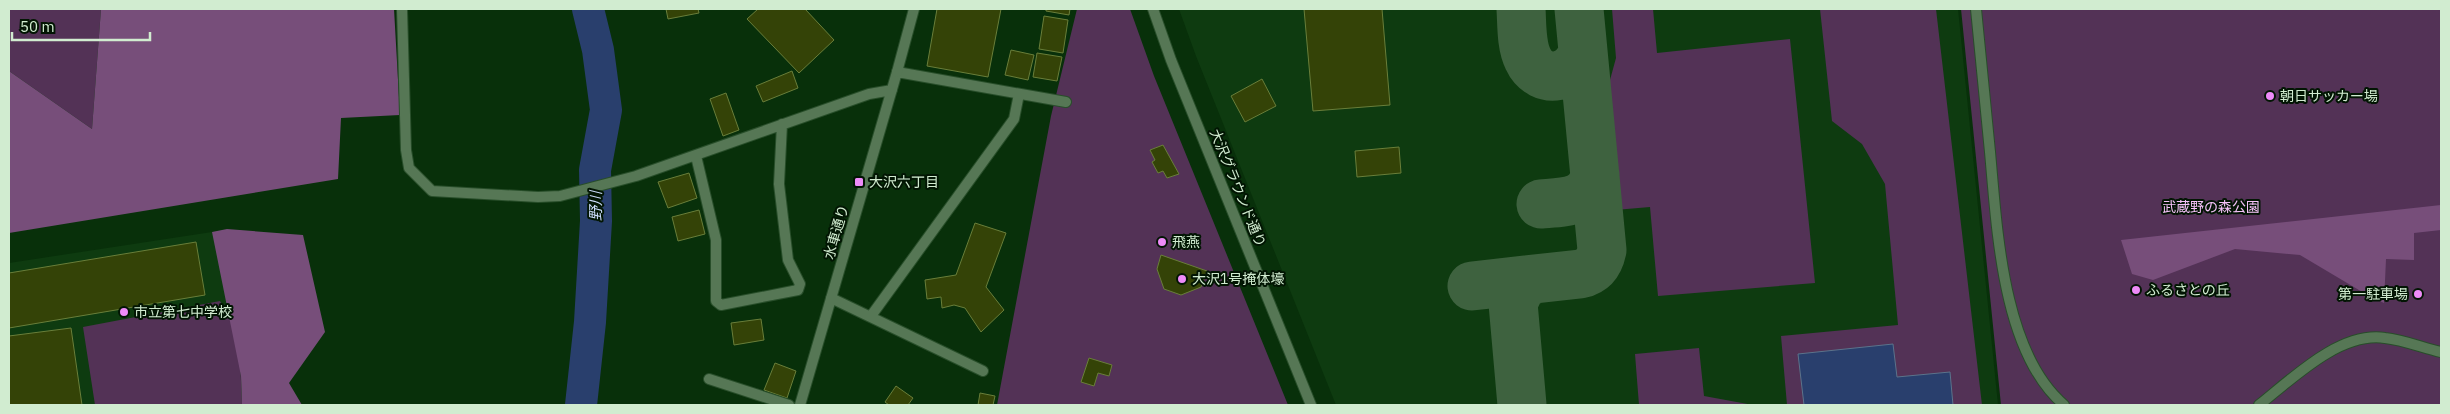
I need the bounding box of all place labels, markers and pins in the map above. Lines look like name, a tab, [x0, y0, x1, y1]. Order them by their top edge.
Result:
place label: 朝日サッカー場	[2280, 87, 2378, 105]
marker: 朝日サッカー場	[2264, 90, 2276, 102]
place label: 大沢六丁目	[869, 173, 939, 191]
marker: 大沢六丁目	[853, 176, 865, 188]
place label: 飛燕	[1172, 233, 1200, 251]
marker: 飛燕	[1156, 236, 1168, 248]
place label: 大沢1号掩体壕	[1192, 270, 1284, 288]
marker: 大沢1号掩体壕	[1176, 273, 1188, 285]
place label: ふるさとの丘	[2146, 281, 2230, 299]
marker: ふるさとの丘	[2130, 284, 2142, 296]
place label: 第一駐車場	[2338, 285, 2408, 303]
marker: 第一駐車場	[2412, 288, 2424, 300]
place label: 市立第七中学校	[134, 303, 232, 321]
marker: 市立第七中学校	[118, 306, 130, 318]

